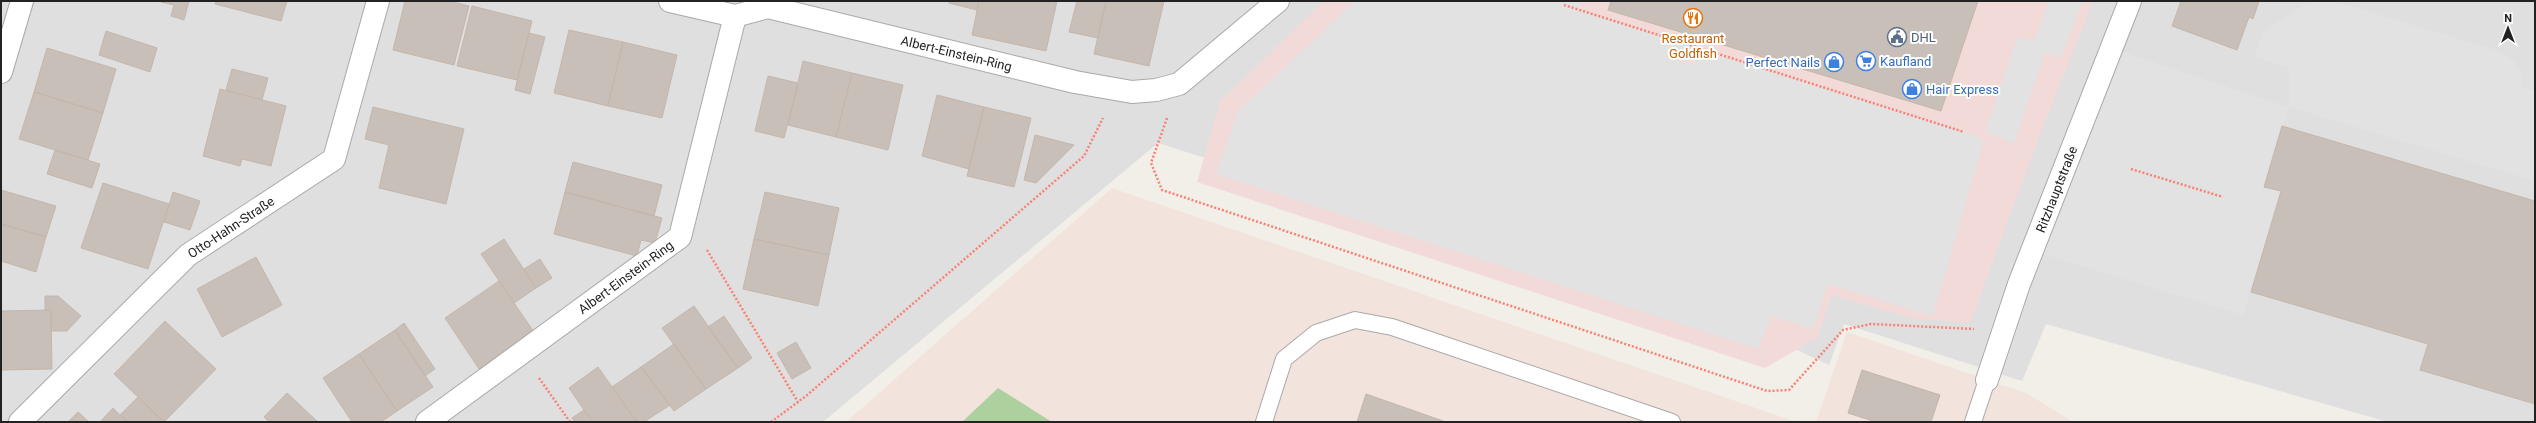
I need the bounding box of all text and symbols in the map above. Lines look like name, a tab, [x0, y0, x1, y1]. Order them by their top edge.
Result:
restaurant icon: Restaurant Goldfish	[1682, 7, 1704, 29]
north arrow	[2488, 8, 2528, 48]
text: N	[2504, 12, 2512, 25]
public building icon: DHL	[1886, 26, 1908, 48]
place label: DHL	[1911, 30, 1936, 45]
place label: Restaurant Goldfish	[1662, 31, 1724, 61]
street label: Albert-Einstein-Ring	[900, 32, 1014, 74]
supermarket icon: Kaufland	[1855, 50, 1877, 72]
shop icon: Perfect Nails	[1823, 51, 1845, 73]
place label: Kaufland	[1880, 54, 1931, 69]
place label: Perfect Nails	[1746, 55, 1820, 70]
shop icon: Hair Express	[1901, 78, 1923, 100]
place label: Hair Express	[1926, 82, 1999, 97]
street label: Ritzhauptstraße	[2032, 144, 2080, 235]
street label: Otto-Hahn-Straße	[185, 193, 277, 261]
street label: Albert-Einstein-Ring	[575, 237, 676, 316]

